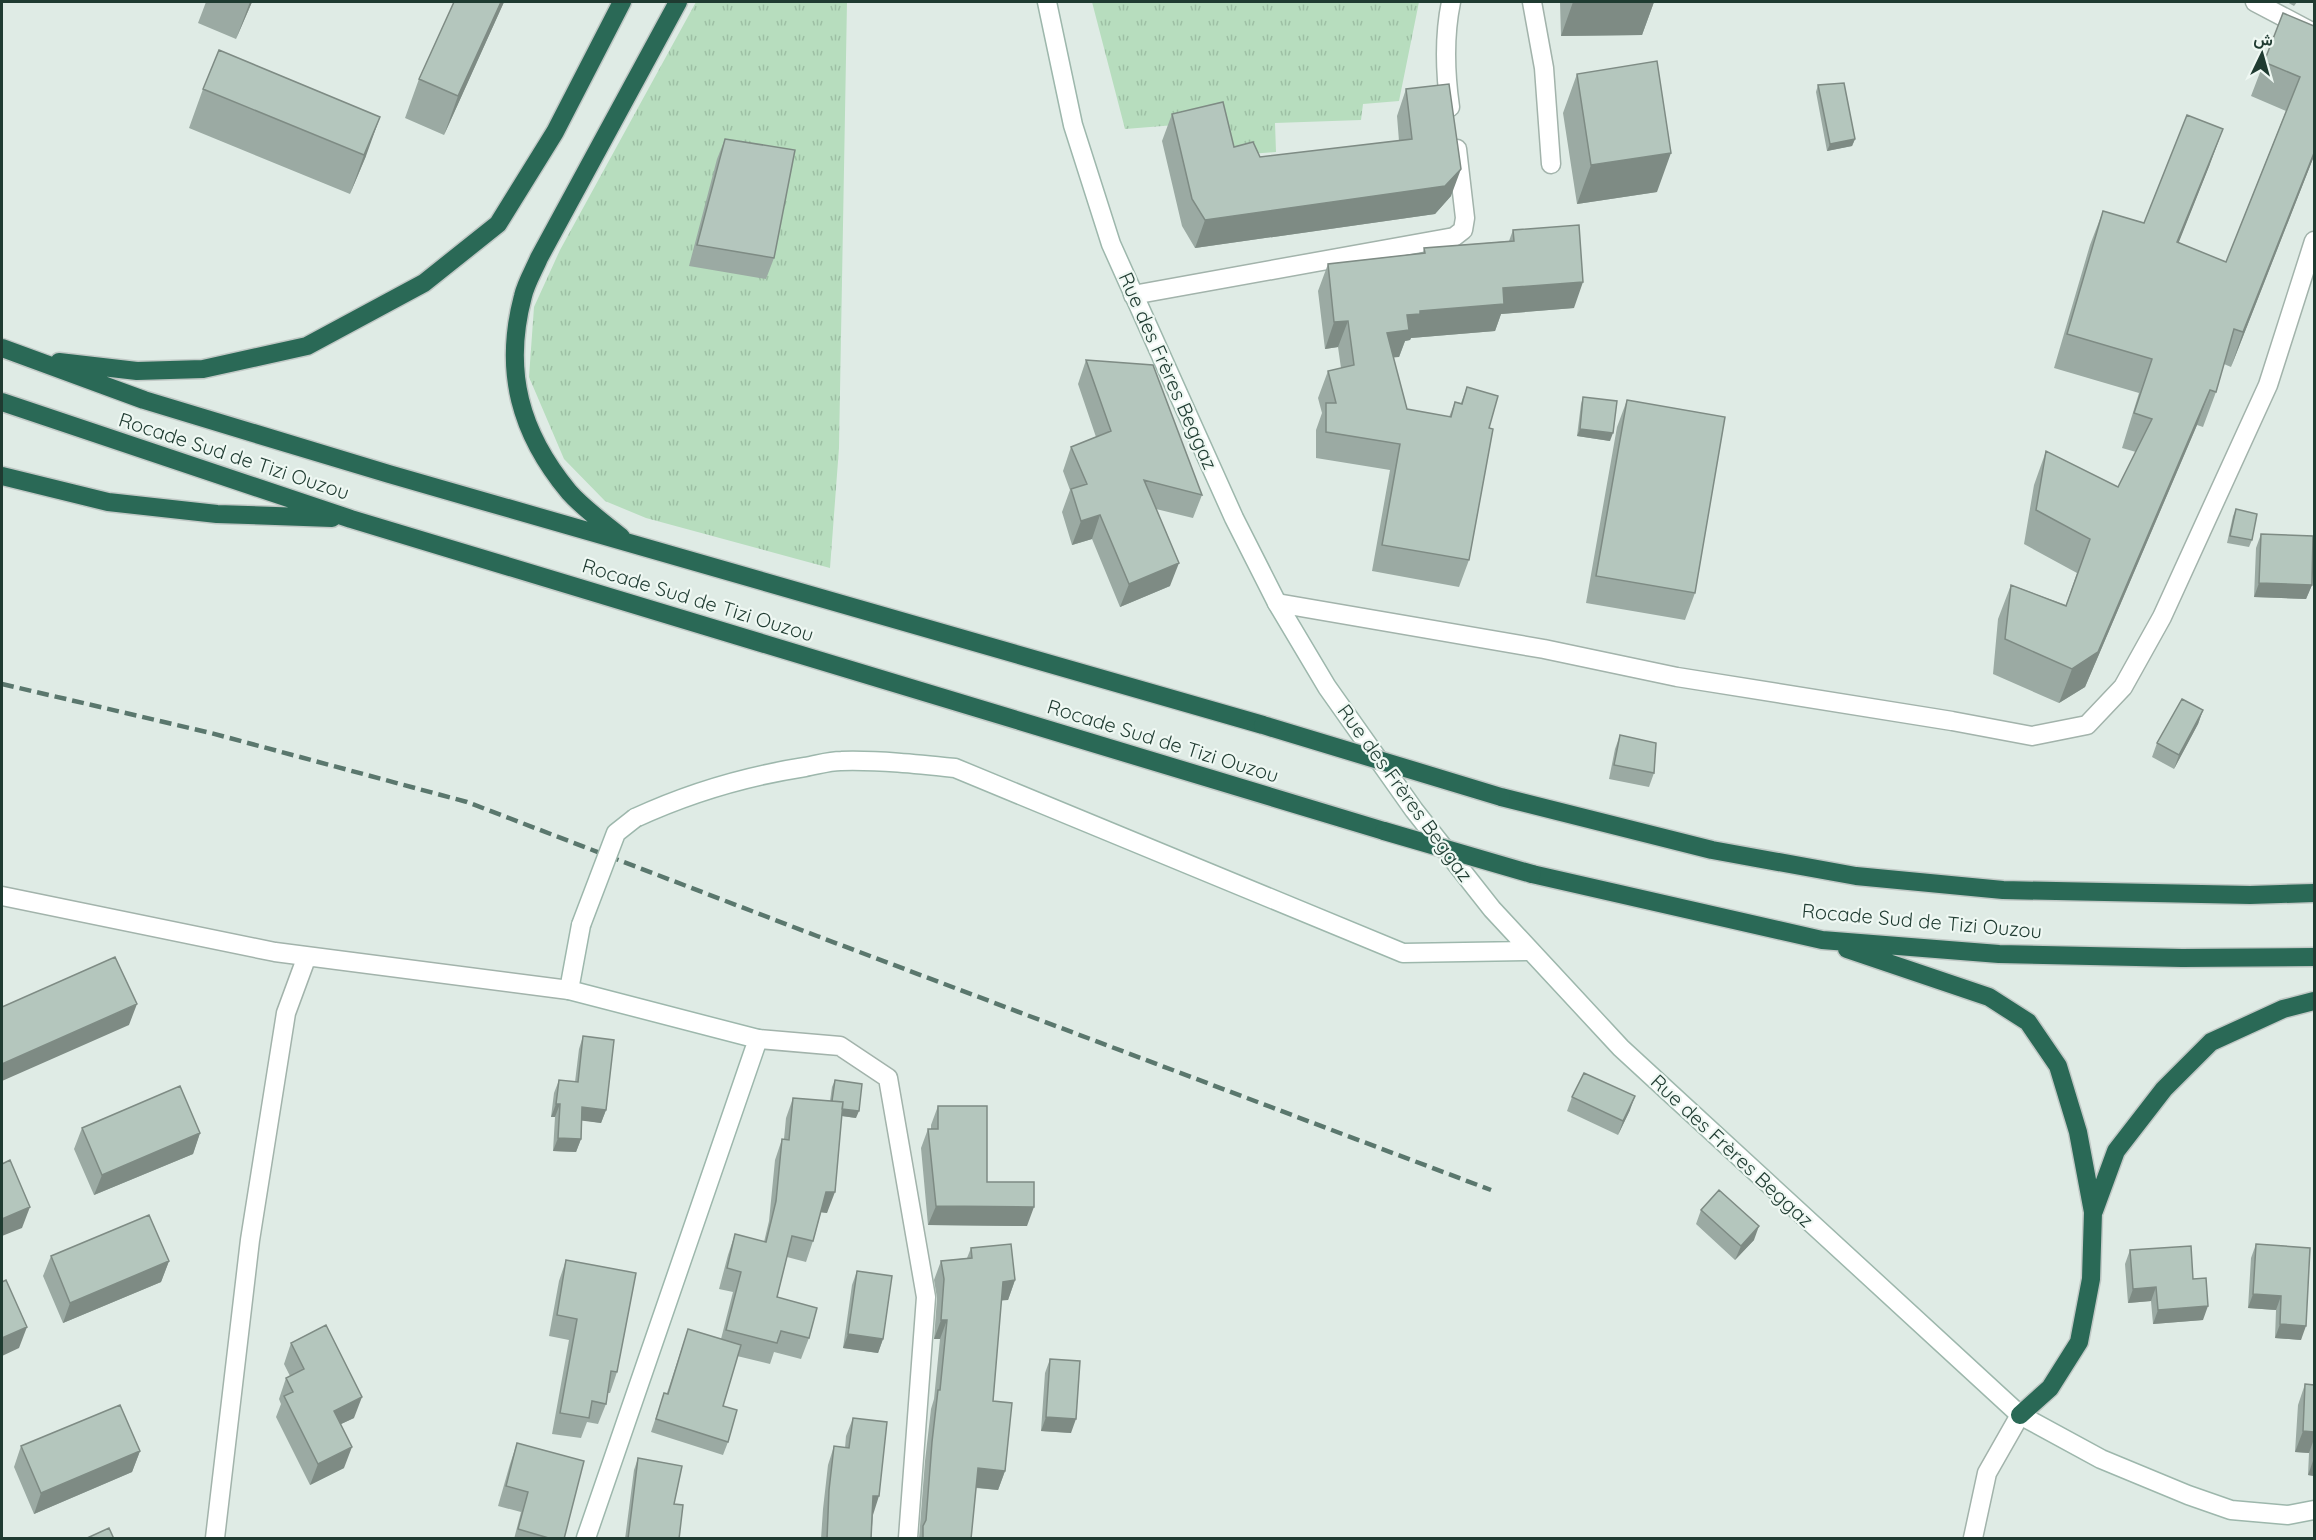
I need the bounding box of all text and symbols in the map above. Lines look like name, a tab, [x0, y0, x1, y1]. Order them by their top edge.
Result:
north arrow	[2232, 24, 2292, 84]
text: ش	[2253, 28, 2274, 50]
street label: Rue des Frères Beggaz	[1114, 268, 1223, 473]
street label: Rocade Sud de Tizi Ouzou	[116, 406, 353, 505]
street label: Rocade Sud de Tizi Ouzou	[579, 552, 817, 647]
street label: Rocade Sud de Tizi Ouzou	[1044, 693, 1282, 788]
street label: Rue des Frères Beggaz	[1333, 699, 1478, 886]
street label: Rocade Sud de Tizi Ouzou	[1801, 898, 2043, 943]
street label: Rue des Frères Beggaz	[1646, 1069, 1819, 1233]

